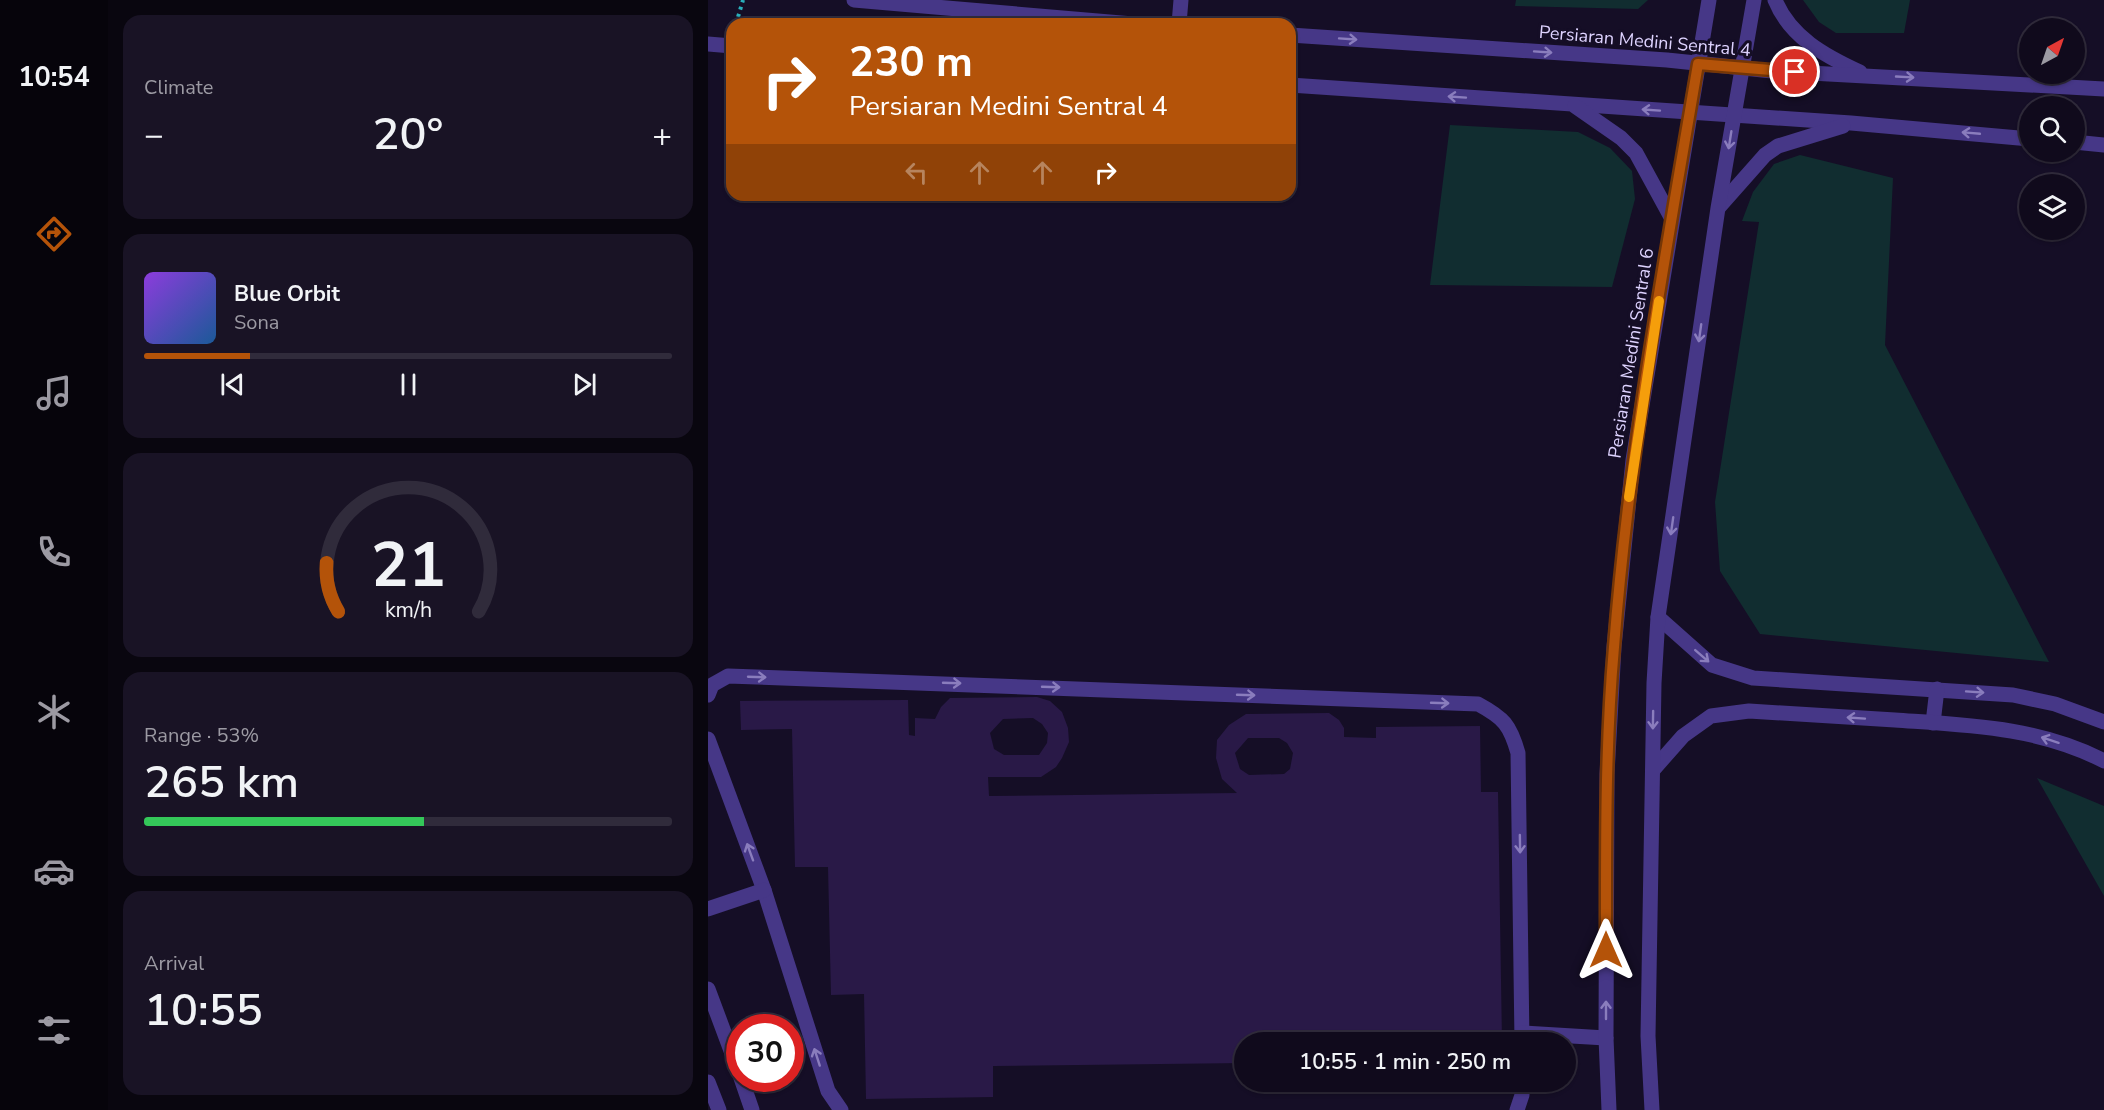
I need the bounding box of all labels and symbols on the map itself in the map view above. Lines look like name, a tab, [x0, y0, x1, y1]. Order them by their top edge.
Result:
north arrow	[2019, 18, 2085, 84]
street label: Persiaran Medini Sentral 4	[1538, 20, 1752, 62]
one-way arrow	[1338, 34, 1358, 45]
pin	[1769, 46, 1820, 97]
one-way arrow	[1532, 47, 1552, 58]
one-way arrow	[1894, 72, 1914, 83]
one-way arrow	[1447, 91, 1467, 102]
one-way arrow	[1642, 105, 1662, 116]
one-way arrow	[1962, 127, 1982, 138]
one-way arrow	[1724, 130, 1735, 150]
street label: Persiaran Medini Sentral 6	[1603, 246, 1659, 460]
one-way arrow	[1694, 323, 1705, 342]
one-way arrow	[1666, 516, 1677, 535]
one-way arrow	[1694, 649, 1709, 663]
one-way arrow	[747, 671, 767, 682]
one-way arrow	[941, 678, 961, 689]
one-way arrow	[1040, 682, 1060, 693]
one-way arrow	[1964, 687, 1984, 698]
one-way arrow	[1235, 689, 1255, 701]
one-way arrow	[1430, 697, 1450, 708]
one-way arrow	[1648, 709, 1659, 729]
one-way arrow	[1847, 712, 1867, 723]
one-way arrow	[2041, 734, 2060, 745]
one-way arrow	[1514, 833, 1525, 853]
one-way arrow	[743, 843, 754, 862]
position arrow	[1574, 918, 1638, 982]
one-way arrow	[1600, 1000, 1612, 1020]
speed limit sign: 30	[726, 1014, 804, 1092]
one-way arrow	[811, 1048, 822, 1067]

